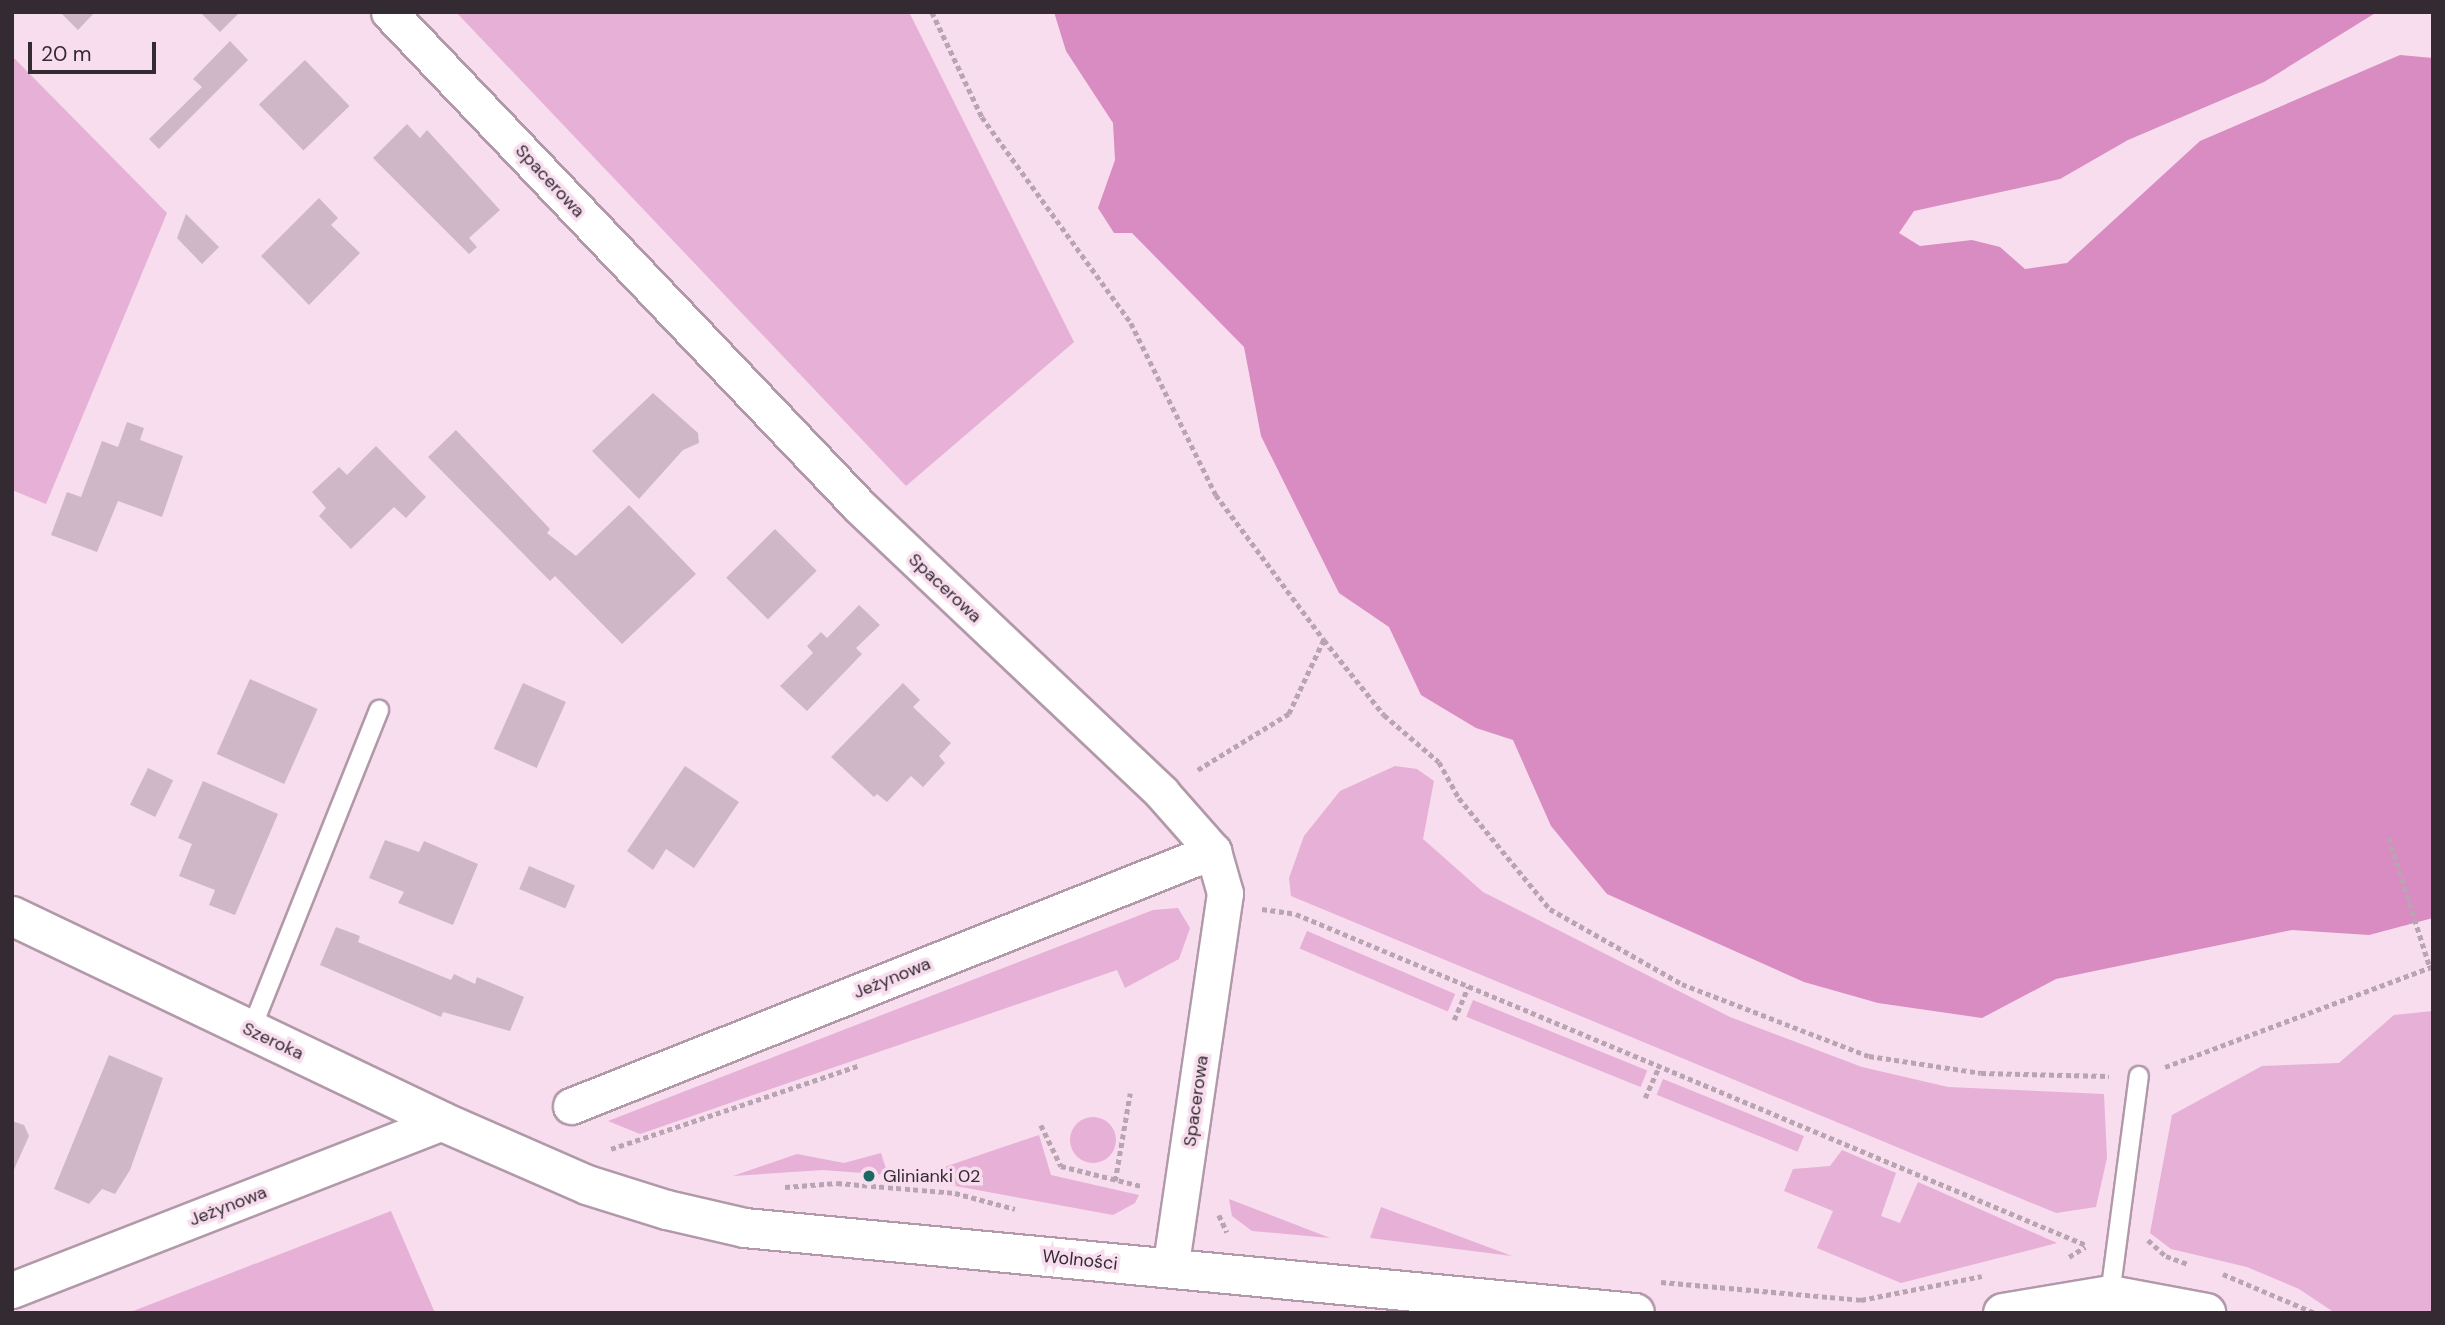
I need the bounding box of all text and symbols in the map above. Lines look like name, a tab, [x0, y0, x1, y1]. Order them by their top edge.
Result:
scale bar	[32, 28, 159, 72]
text: 20 m	[41, 40, 92, 68]
street label: Spacerowa	[511, 140, 589, 222]
street label: Spacerowa	[904, 549, 986, 627]
street label: Jeżynowa	[850, 953, 934, 1003]
street label: Szeroka	[239, 1018, 307, 1064]
street label: Spacerowa	[1179, 1054, 1213, 1148]
place label: Glinianki 02	[883, 1165, 980, 1187]
marker: Glinianki 02	[861, 1168, 877, 1184]
street label: Jeżynowa	[186, 1181, 270, 1231]
street label: Wolności	[1041, 1245, 1119, 1275]

